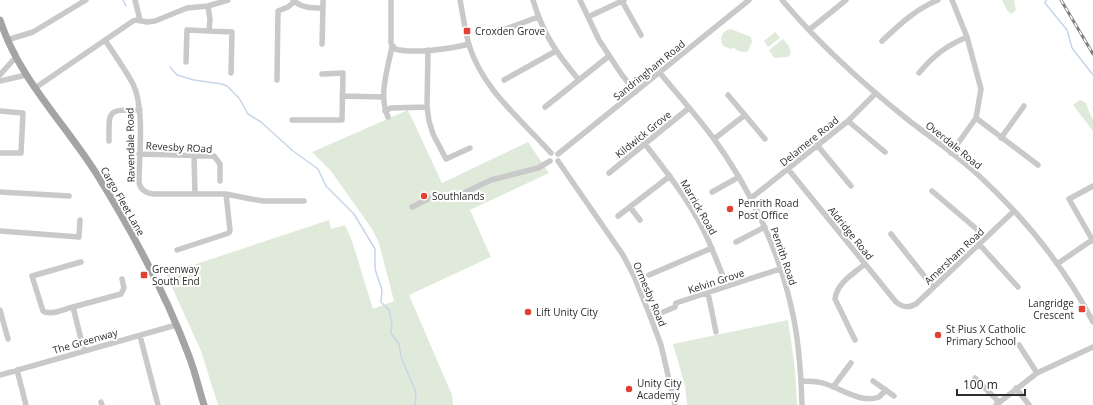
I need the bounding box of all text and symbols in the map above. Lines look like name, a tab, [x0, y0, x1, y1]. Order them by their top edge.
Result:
place label: Croxden Grove	[475, 24, 545, 38]
marker: Croxden Grove	[462, 26, 472, 36]
street label: Sandringham Road	[610, 37, 688, 103]
street label: Kildwick Grove	[612, 107, 674, 161]
street label: Ravendale Road	[122, 108, 138, 182]
street label: Delamere Road	[777, 113, 841, 169]
street label: Overdale Road	[923, 118, 985, 172]
street label: Revesby ROad	[145, 138, 213, 156]
street label: Cargo Fleet Lane	[98, 164, 149, 238]
street label: Marrick Road	[677, 177, 721, 237]
place label: Southlands	[432, 189, 485, 203]
marker: Southlands	[419, 191, 429, 201]
place label: Penrith Road Post Office	[738, 196, 799, 222]
street label: Aldridge Road	[825, 203, 877, 263]
marker: Penrith Road Post Office	[725, 204, 735, 214]
street label: Amersham Road	[921, 224, 987, 288]
street label: Penrith Road	[768, 225, 800, 287]
street label: Ormesby Road	[630, 259, 670, 329]
place label: Greenway South End	[152, 262, 200, 288]
street label: Kelvin Grove	[686, 265, 746, 297]
marker: Greenway South End	[139, 270, 149, 280]
place label: Langridge Crescent	[1028, 296, 1074, 322]
marker: Langridge Crescent	[1077, 304, 1087, 314]
place label: Lift Unity City	[536, 305, 599, 319]
marker: Lift Unity City	[523, 307, 533, 317]
place label: St Pius X Catholic Primary School	[946, 322, 1026, 348]
street label: The Greenway	[51, 325, 120, 357]
marker: St Pius X Catholic Primary School	[933, 330, 943, 340]
scale bar	[957, 371, 1025, 397]
place label: Unity City Academy	[637, 376, 683, 402]
text: 100 m	[963, 376, 998, 393]
marker: Unity City Academy	[624, 384, 634, 394]

